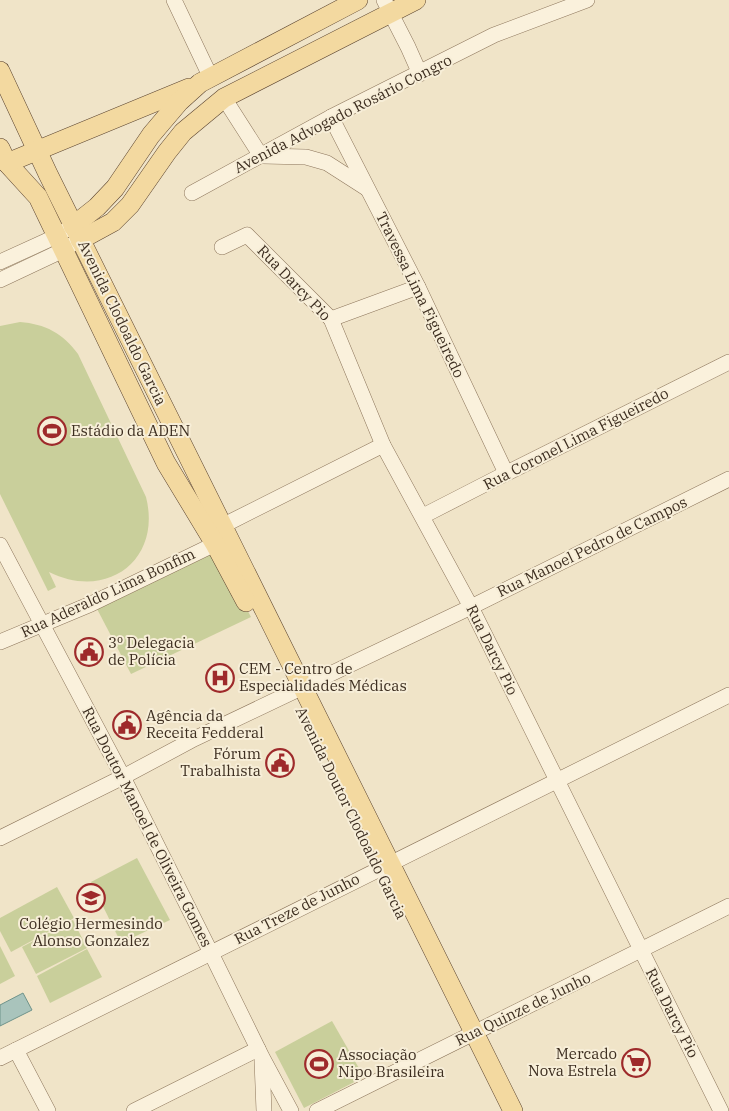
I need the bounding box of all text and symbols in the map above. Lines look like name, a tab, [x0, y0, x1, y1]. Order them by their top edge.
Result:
street label: Avenida Advogado Rosário Congro	[231, 50, 455, 177]
street label: Travessa Lima Figueiredo	[372, 209, 469, 381]
street label: Avenida Clodoaldo Garcia	[74, 237, 171, 409]
street label: Rua Darcy Pio	[253, 241, 335, 325]
street label: Rua Coronel Lima Figueiredo	[480, 383, 672, 494]
sports icon: Estádio da ADEN	[37, 416, 67, 446]
place label: Estádio da ADEN	[71, 421, 190, 440]
street label: Rua Manoel Pedro de Campos	[494, 492, 690, 601]
street label: Rua Aderaldo Lima Bonfim	[18, 544, 198, 641]
street label: Rua Darcy Pio	[462, 601, 523, 698]
place label: 3º Delegacia de Polícia	[108, 633, 195, 669]
public building icon: 3º Delegacia de Polícia	[74, 637, 104, 667]
place label: CEM - Centro de Especialidades Médicas	[239, 659, 407, 695]
hospital icon: CEM - Centro de Especialidades Médicas	[205, 663, 235, 693]
street label: Rua Doutor Manoel de Oliveira Gomes	[78, 703, 217, 950]
street label: Avenida Doutor Clodoaldo Garcia	[292, 703, 411, 922]
place label: Agência da Receita Fedderal	[146, 706, 264, 742]
public building icon: Agência da Receita Fedderal	[112, 710, 142, 740]
place label: Fórum Trabalhista	[180, 744, 261, 780]
public building icon: Fórum Trabalhista	[265, 748, 295, 778]
street label: Rua Treze de Junho	[231, 869, 363, 948]
school or university icon: Colégio Hermesindo Alonso Gonzalez	[76, 883, 106, 913]
place label: Colégio Hermesindo Alonso Gonzalez	[19, 914, 163, 950]
street label: Rua Darcy Pio	[642, 965, 703, 1061]
street label: Rua Quinze de Junho	[452, 967, 594, 1050]
place label: Mercado Nova Estrela	[528, 1044, 617, 1080]
place label: Associação Nipo Brasileira	[338, 1045, 445, 1081]
supermarket icon: Mercado Nova Estrela	[621, 1048, 651, 1078]
sports icon: Associação Nipo Brasileira	[304, 1049, 334, 1079]

